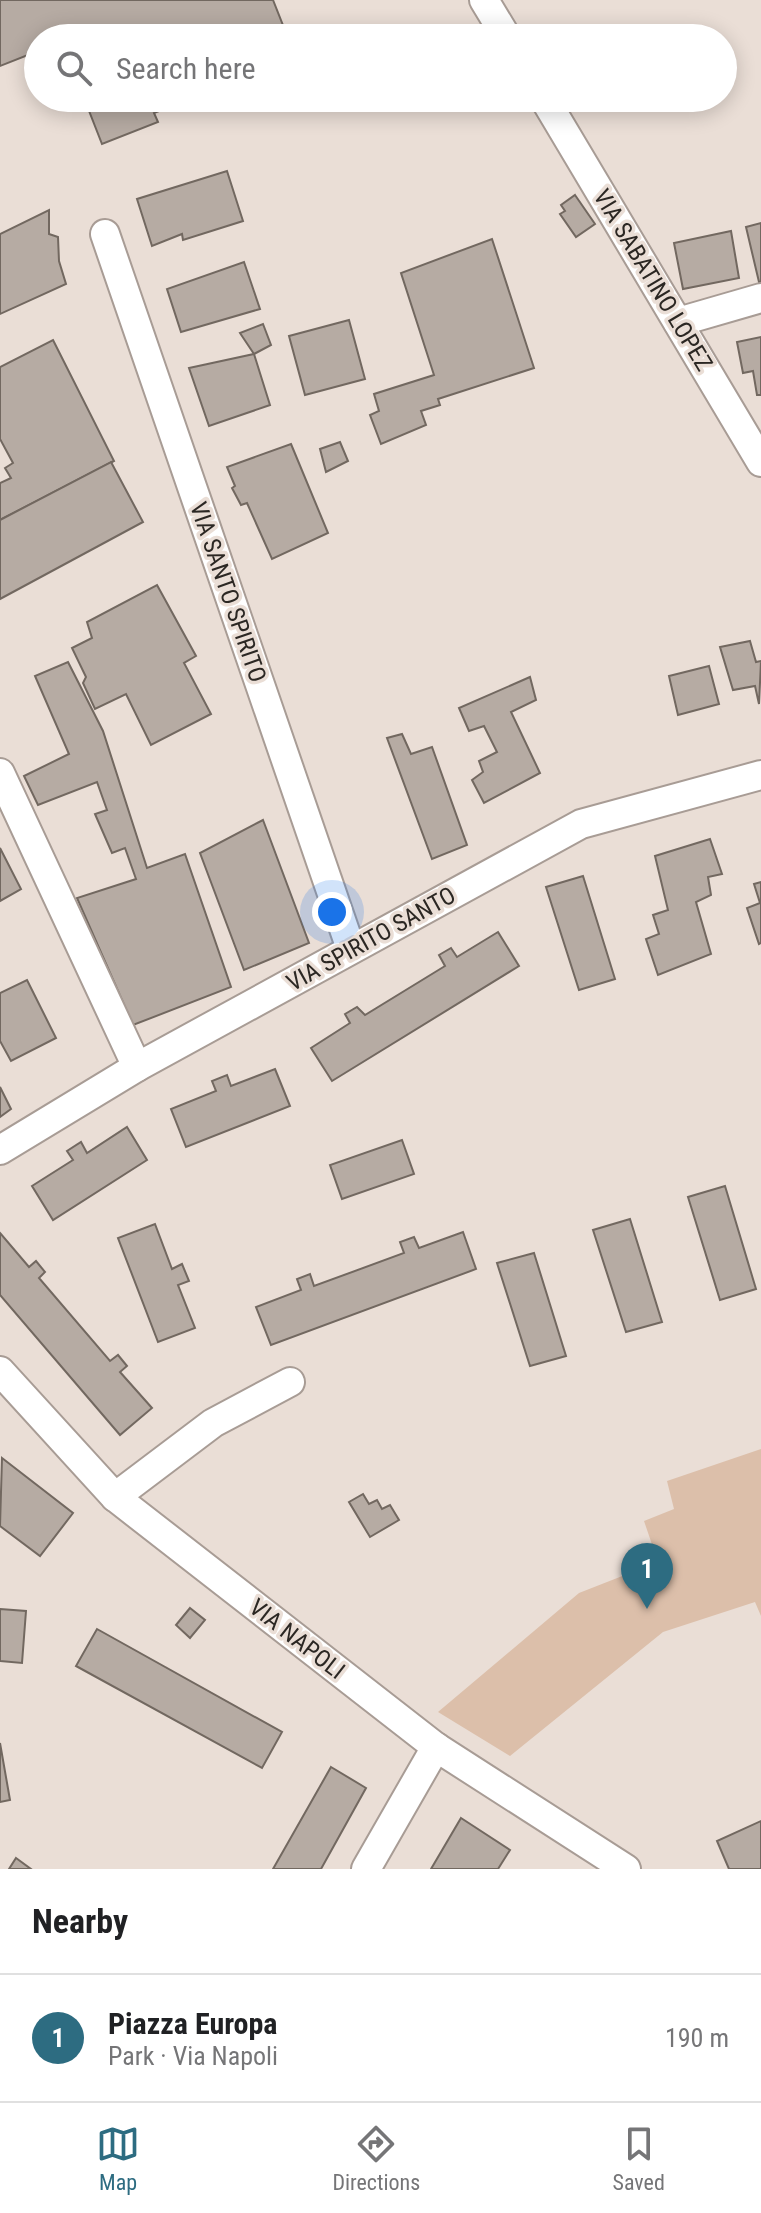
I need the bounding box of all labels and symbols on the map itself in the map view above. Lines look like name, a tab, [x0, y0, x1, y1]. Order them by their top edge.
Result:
street label: VIA SABATINO LOPEZ	[588, 184, 718, 376]
street label: VIA SANTO SPIRITO	[184, 498, 272, 686]
street label: VIA SPIRITO SANTO	[282, 881, 460, 997]
your location	[312, 892, 352, 932]
pin: 1	[621, 1543, 673, 1609]
street label: VIA NAPOLI	[244, 1593, 350, 1685]

